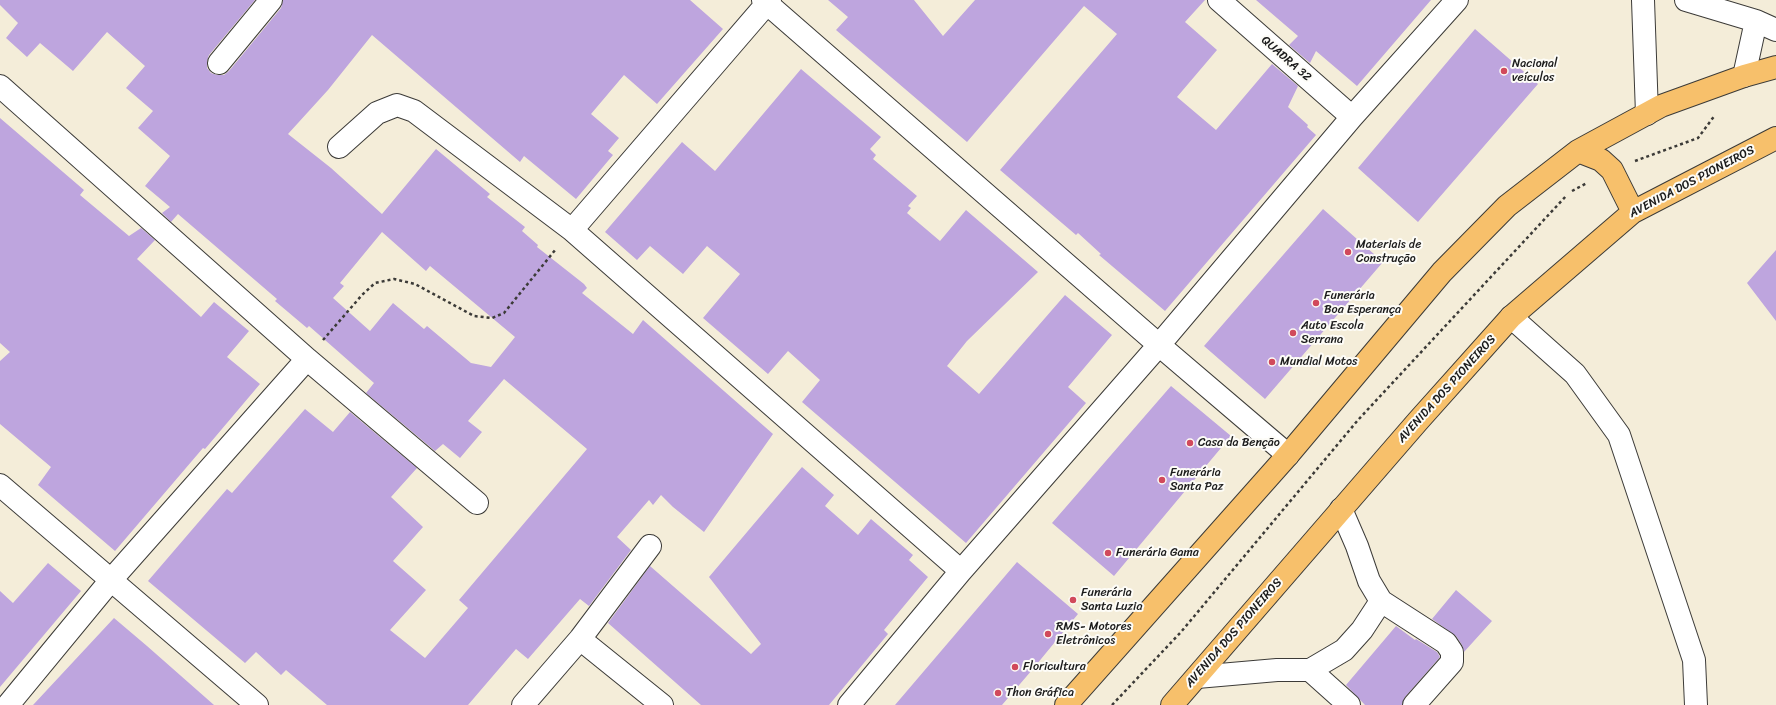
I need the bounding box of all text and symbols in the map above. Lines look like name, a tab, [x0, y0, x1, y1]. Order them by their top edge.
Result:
street label: QUADRA 32	[1258, 33, 1314, 85]
place label: Nacional veículos	[1512, 57, 1557, 85]
marker: Nacional veículos	[1499, 66, 1509, 76]
street label: AVENIDA DOS PIONEIROS	[1627, 143, 1757, 221]
place label: Materiais de Construção	[1356, 238, 1421, 266]
marker: Materiais de Construção	[1343, 247, 1353, 257]
place label: Funerária Boa Esperança	[1324, 289, 1401, 317]
marker: Funerária Boa Esperança	[1311, 298, 1321, 308]
place label: Auto Escola Serrana	[1301, 319, 1363, 347]
marker: Auto Escola Serrana	[1288, 328, 1298, 338]
street label: AVENIDA DOS PIONEIROS	[1395, 332, 1499, 446]
place label: Mundial Motos	[1280, 355, 1358, 369]
marker: Mundial Motos	[1267, 357, 1277, 367]
place label: Casa da Benção	[1198, 436, 1280, 450]
marker: Casa da Benção	[1185, 438, 1195, 448]
place label: Funerária Santa Paz	[1170, 466, 1223, 494]
marker: Funerária Santa Paz	[1157, 475, 1167, 485]
place label: Funerária Gama	[1116, 546, 1199, 560]
marker: Funerária Gama	[1103, 548, 1113, 558]
street label: AVENIDA DOS PIONEIROS	[1183, 576, 1285, 690]
place label: Funerária Santa Luzia	[1081, 586, 1142, 614]
marker: Funerária Santa Luzia	[1068, 595, 1078, 605]
place label: RMS- Motores Eletrônicos	[1056, 620, 1131, 648]
marker: RMS- Motores Eletrônicos	[1043, 629, 1053, 639]
place label: Floricultura	[1023, 660, 1086, 674]
marker: Floricultura	[1010, 662, 1020, 672]
place label: Thon Gráfica	[1006, 686, 1074, 700]
marker: Thon Gráfica	[993, 688, 1003, 698]

